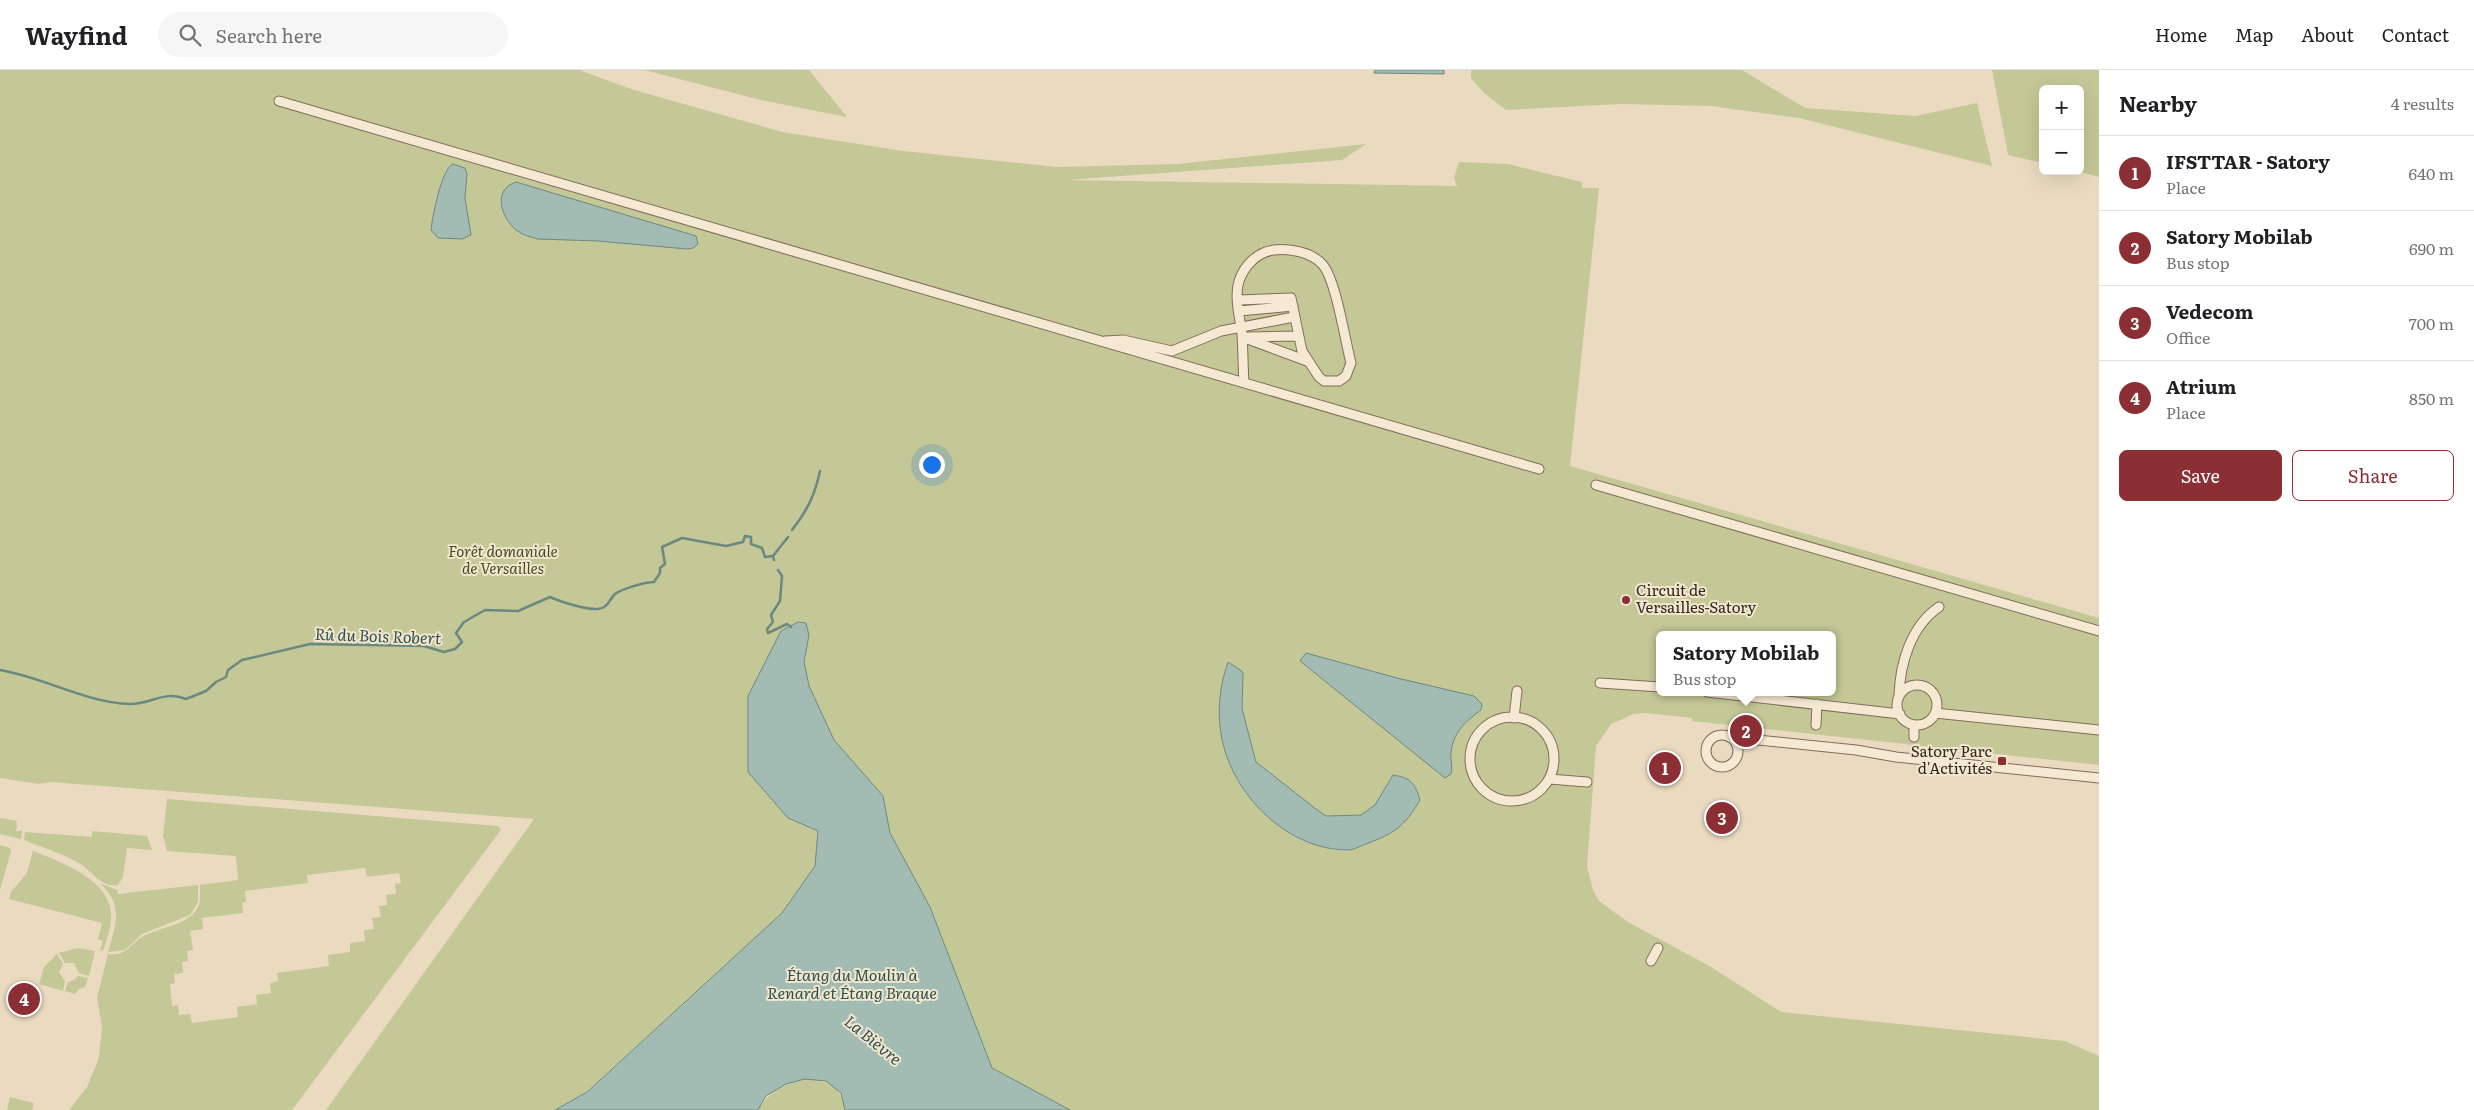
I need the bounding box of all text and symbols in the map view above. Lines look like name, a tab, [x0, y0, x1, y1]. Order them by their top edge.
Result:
search box	[158, 12, 508, 57]
text: Wayfind	[25, 17, 128, 52]
icon: search	[176, 21, 204, 49]
text: Search here	[216, 21, 322, 49]
text: Home	[2155, 21, 2207, 48]
text: Map	[2235, 21, 2273, 48]
text: About	[2301, 21, 2354, 48]
text: Contact	[2382, 21, 2449, 48]
map controls	[2039, 85, 2084, 175]
button: +	[2039, 85, 2084, 130]
text: Nearby	[2119, 87, 2197, 118]
text: 4 results	[2391, 91, 2454, 115]
button: −	[2039, 130, 2084, 175]
text: IFSTTAR - Satory	[2166, 147, 2330, 175]
text: 1	[2132, 161, 2138, 185]
text: 640 m	[2409, 161, 2454, 185]
text: Place	[2166, 175, 2206, 199]
text: Satory Mobilab	[2166, 222, 2313, 250]
text: 2	[2131, 236, 2139, 260]
text: 690 m	[2409, 236, 2454, 260]
text: Bus stop	[2166, 250, 2230, 274]
text: Vedecom	[2166, 297, 2253, 325]
text: 3	[2131, 311, 2139, 335]
text: 700 m	[2409, 311, 2454, 335]
text: Office	[2166, 325, 2210, 349]
text: Atrium	[2166, 372, 2237, 400]
text: 4	[2130, 386, 2140, 410]
text: 850 m	[2409, 386, 2454, 410]
text: Place	[2166, 400, 2206, 424]
button: Save	[2119, 450, 2282, 501]
button: Share	[2292, 450, 2454, 501]
your location	[919, 452, 945, 478]
park label: Forêt domaniale de Versailles	[448, 539, 558, 579]
place label: Circuit de Versailles-Satory	[1636, 578, 1756, 618]
marker: Circuit de Versailles-Satory	[1620, 594, 1632, 606]
water label: Rû du Bois Robert	[314, 621, 442, 649]
popup	[1656, 631, 1836, 696]
text: Satory Mobilab	[1673, 638, 1819, 666]
text: Bus stop	[1673, 666, 1736, 690]
pin: 2	[1730, 712, 1762, 750]
place label: Satory Parc d'Activités	[1911, 739, 1993, 779]
pin: 1	[1649, 749, 1681, 787]
marker: Satory Parc d'Activités	[1996, 755, 2008, 767]
pin: 3	[1706, 799, 1738, 837]
water label: Étang du Moulin à Renard et Étang Braque	[767, 962, 937, 1004]
pin: 4	[8, 980, 40, 1018]
water label: La Bièvre	[840, 1009, 907, 1070]

